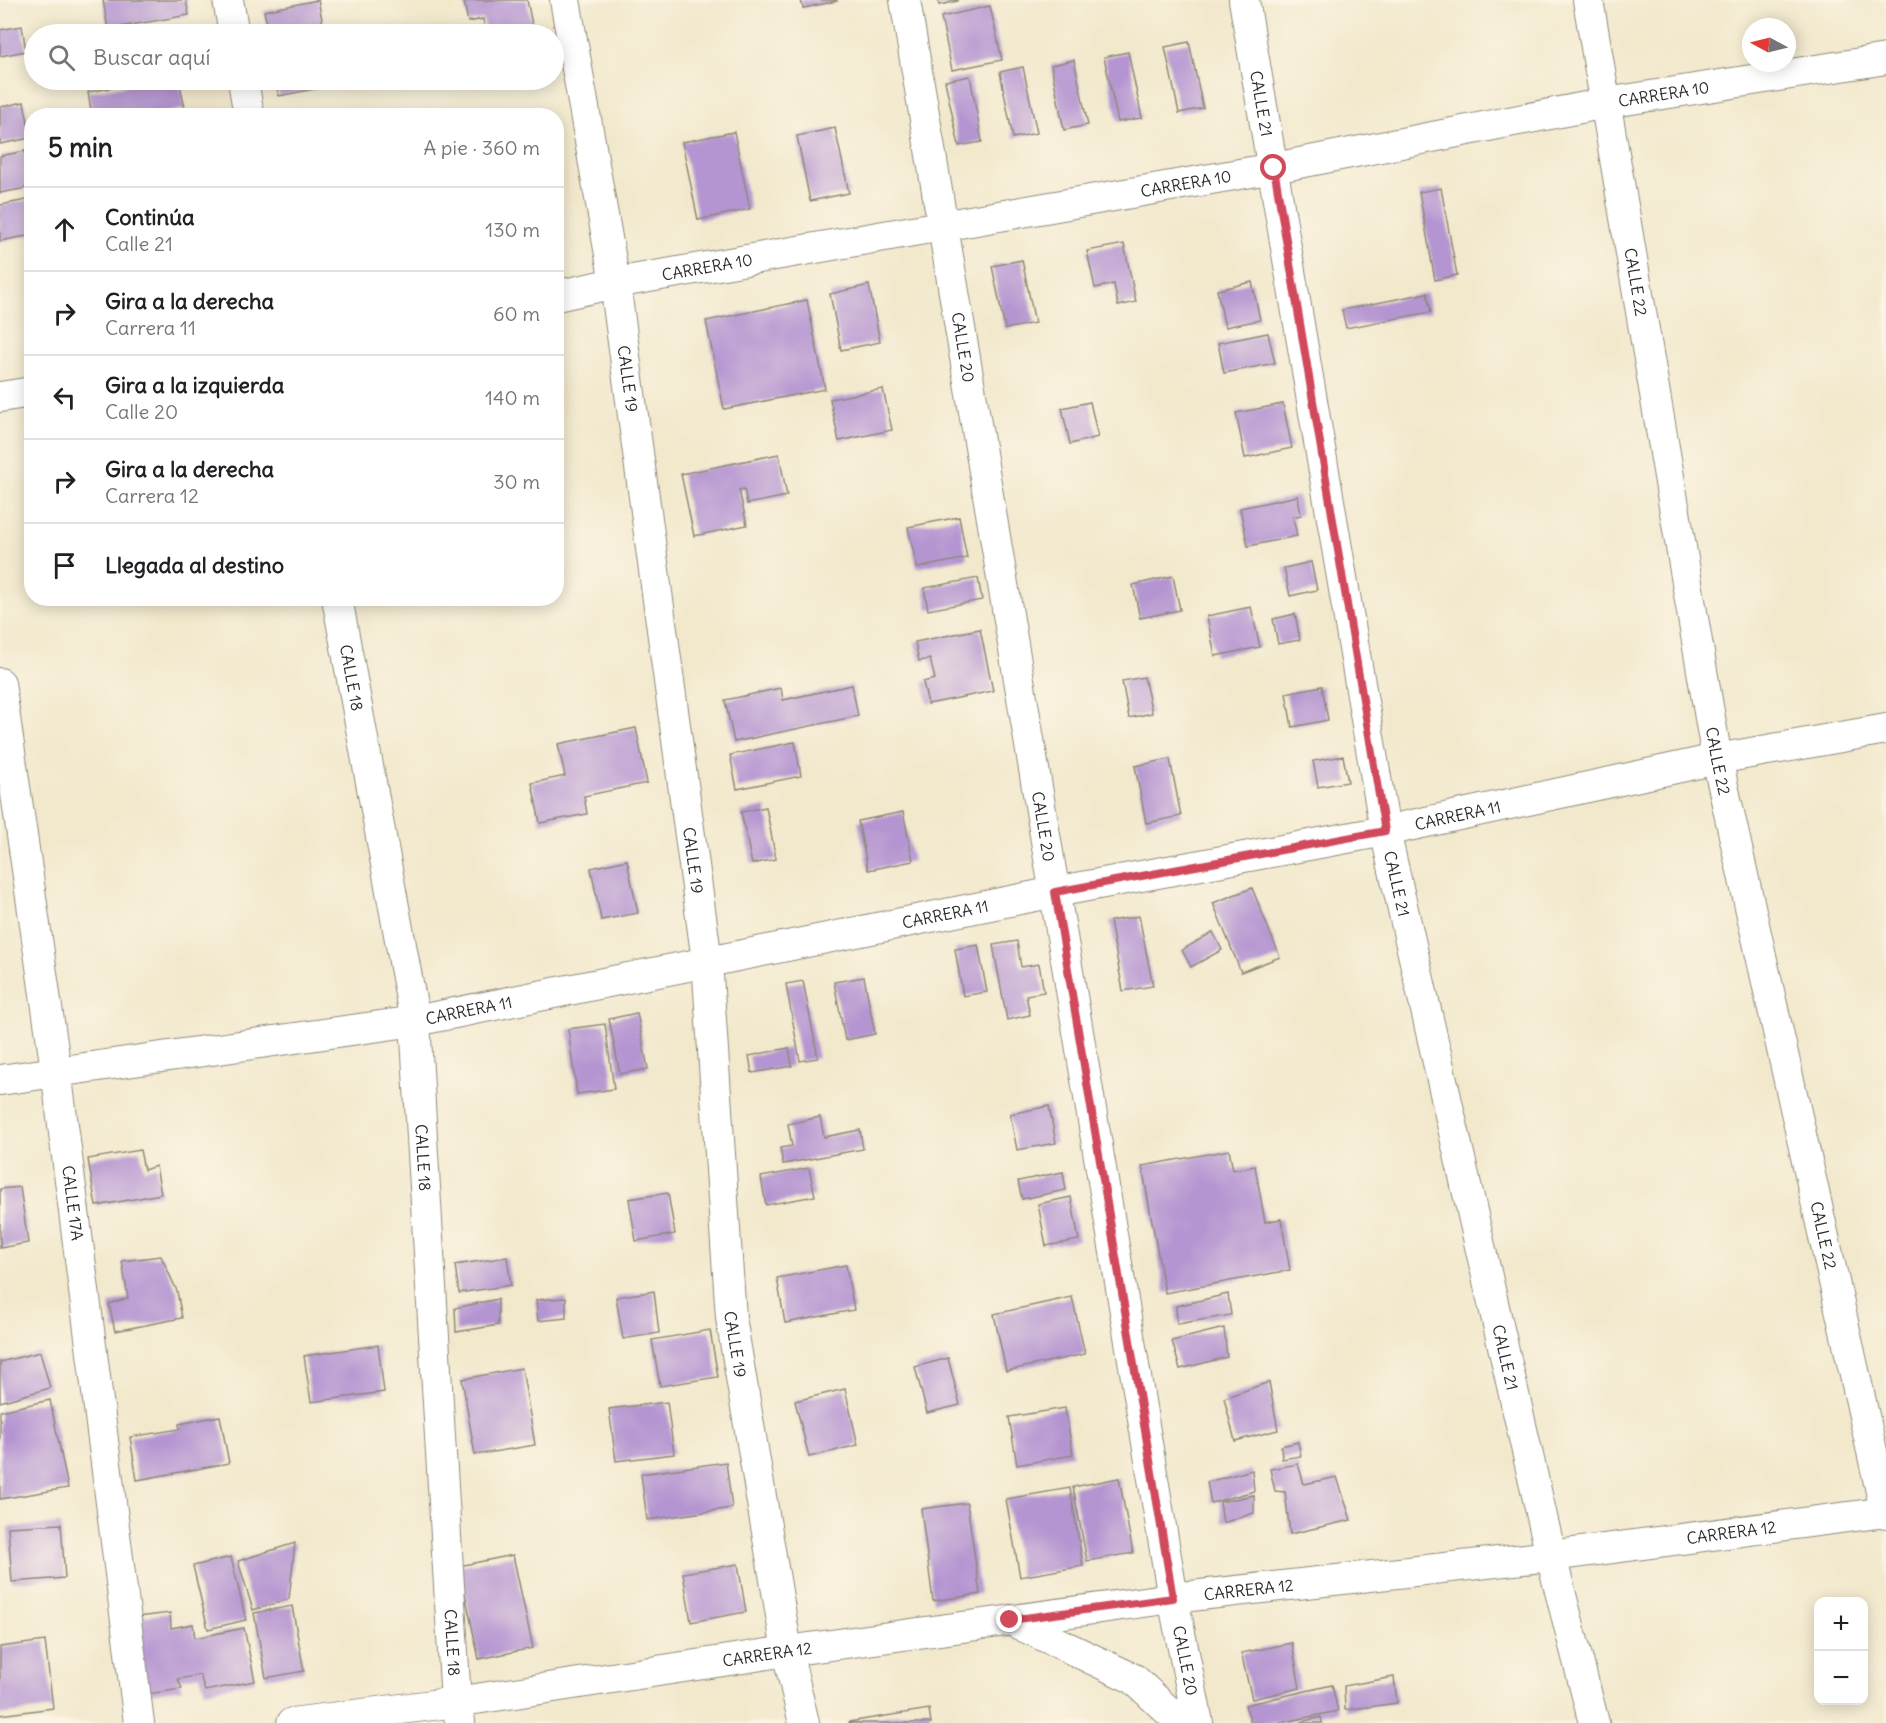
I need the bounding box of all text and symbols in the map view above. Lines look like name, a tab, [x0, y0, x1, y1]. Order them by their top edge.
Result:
north arrow	[1742, 18, 1796, 72]
search box	[24, 24, 564, 90]
icon: search	[45, 41, 78, 74]
text: Buscar aquí	[93, 43, 210, 71]
street label: CALLE 21	[1246, 69, 1277, 138]
street label: CARRERA 10	[1617, 77, 1711, 111]
text: 5 min	[48, 131, 113, 164]
text: A pie · 360 m	[423, 135, 540, 160]
route start	[1260, 154, 1286, 180]
street label: CARRERA 10	[1139, 166, 1233, 201]
text: Continúa	[105, 203, 194, 231]
icon: ahead	[48, 213, 81, 246]
text: 130 m	[485, 217, 540, 242]
text: Calle 21	[105, 231, 173, 256]
street label: CALLE 22	[1620, 246, 1652, 318]
street label: CARRERA 10	[660, 249, 754, 285]
text: Gira a la derecha	[105, 287, 274, 315]
icon: right	[48, 297, 81, 330]
text: 60 m	[493, 301, 540, 326]
street label: CALLE 20	[948, 311, 979, 384]
text: Carrera 11	[105, 315, 196, 340]
street label: CALLE 19	[614, 344, 642, 413]
text: Gira a la izquierda	[105, 371, 284, 399]
icon: left	[48, 381, 81, 414]
text: 140 m	[485, 385, 540, 410]
text: Calle 20	[105, 399, 178, 424]
text: Gira a la derecha	[105, 455, 274, 483]
icon: right	[48, 465, 81, 498]
text: 30 m	[493, 469, 540, 494]
text: Carrera 12	[105, 483, 199, 508]
icon: arrive	[48, 549, 81, 582]
text: Llegada al destino	[105, 551, 284, 579]
street label: CALLE 18	[336, 643, 368, 712]
street label: CALLE 22	[1702, 725, 1735, 797]
street label: CALLE 20	[1028, 790, 1059, 863]
street label: CARRERA 11	[1413, 796, 1503, 834]
street label: CALLE 19	[679, 826, 708, 895]
street label: CALLE 21	[1380, 849, 1414, 918]
street label: CARRERA 11	[900, 896, 990, 933]
street label: CARRERA 11	[424, 992, 514, 1029]
street label: CALLE 18	[411, 1124, 435, 1192]
street label: CALLE 17A	[58, 1164, 88, 1242]
street label: CALLE 22	[1806, 1199, 1841, 1271]
street label: CALLE 19	[721, 1310, 751, 1379]
street label: CALLE 21	[1488, 1323, 1523, 1392]
street label: CARRERA 12	[1685, 1517, 1777, 1548]
street label: CARRERA 12	[1203, 1575, 1295, 1605]
map controls	[1814, 1597, 1868, 1705]
button: +	[1814, 1597, 1868, 1651]
route end	[996, 1606, 1022, 1632]
street label: CALLE 18	[440, 1609, 464, 1677]
street label: CALLE 20	[1169, 1624, 1202, 1697]
street label: CARRERA 12	[721, 1638, 813, 1671]
button: −	[1814, 1651, 1868, 1705]

